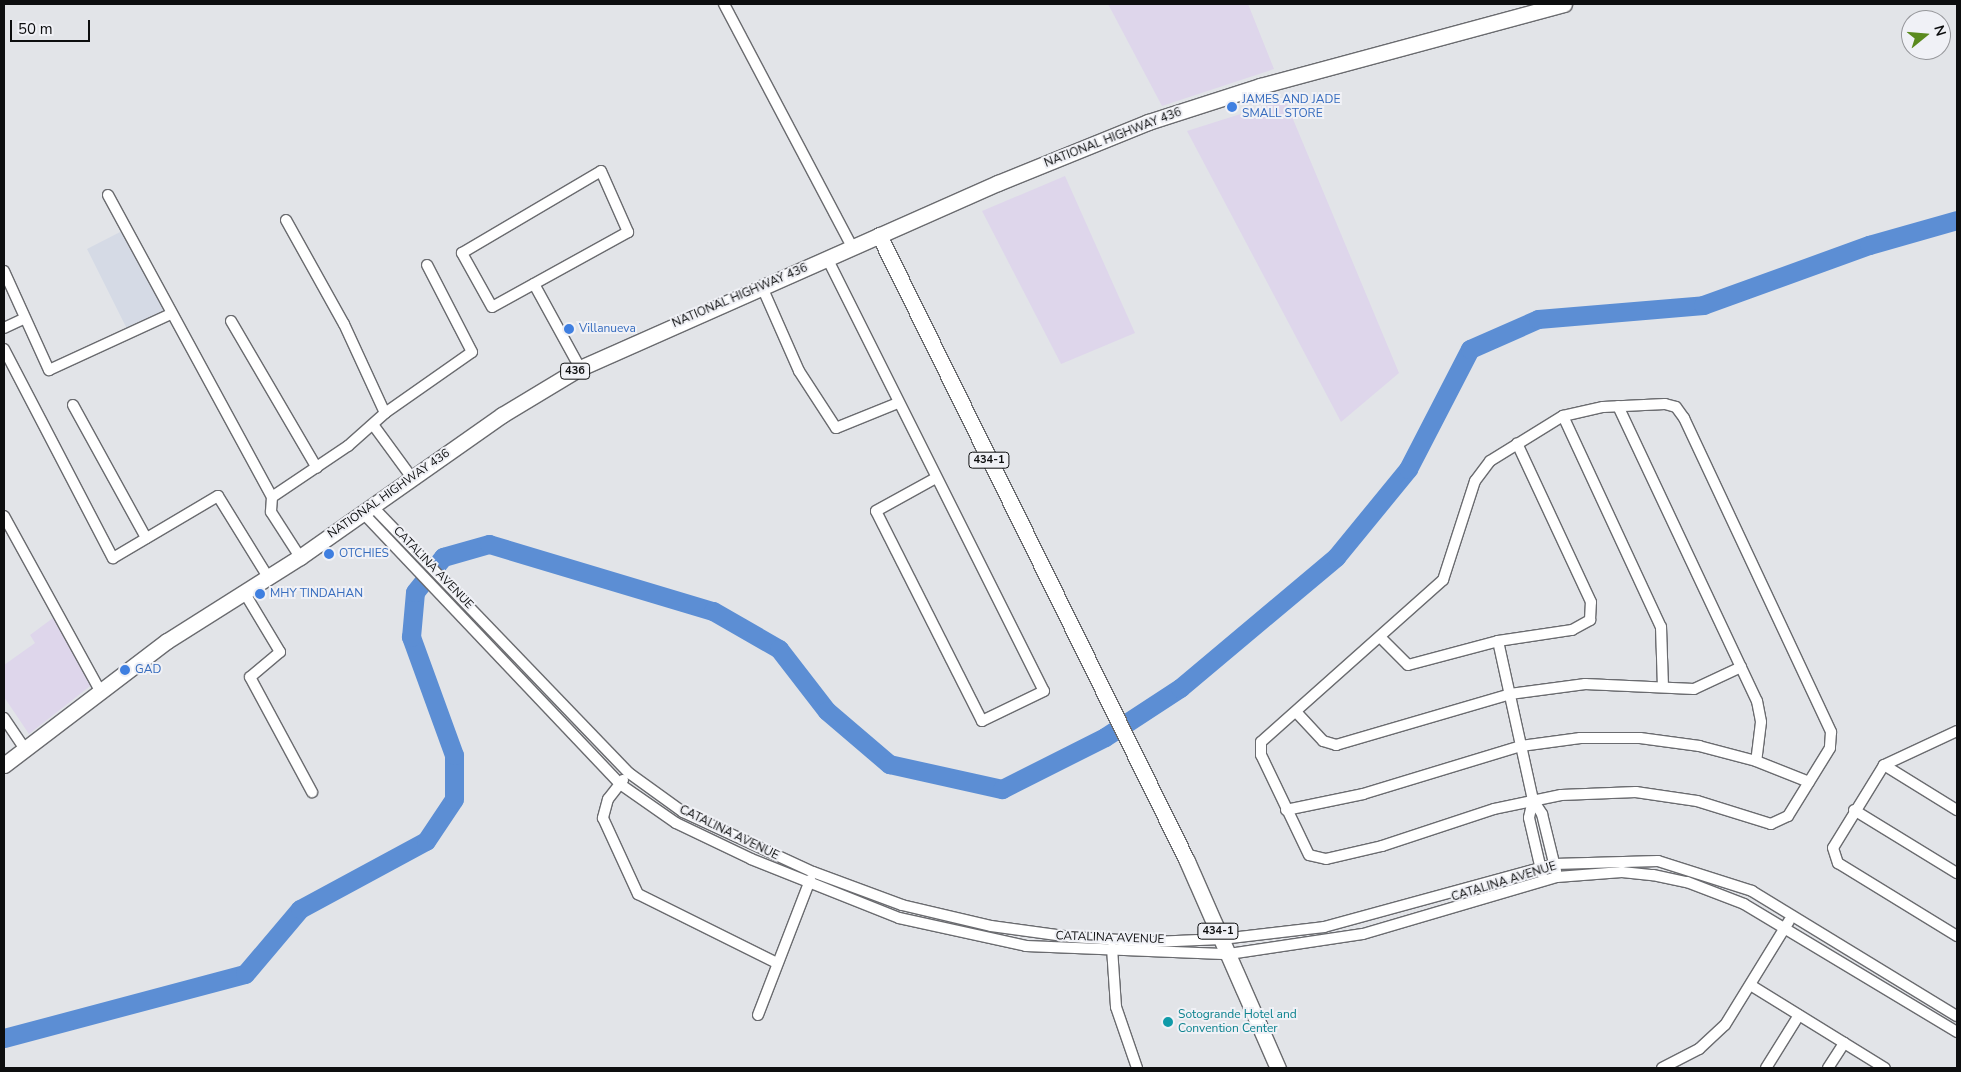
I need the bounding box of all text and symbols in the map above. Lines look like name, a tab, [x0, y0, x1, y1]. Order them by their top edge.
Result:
scale bar	[12, 10, 92, 42]
north arrow	[1901, 10, 1951, 60]
text: 50 m	[18, 19, 53, 39]
text: N	[1929, 23, 1950, 39]
place label: JAMES AND JADE SMALL STORE	[1242, 93, 1340, 121]
marker: JAMES AND JADE SMALL STORE	[1226, 101, 1238, 113]
street label: NATIONAL HIGHWAY 436	[1042, 105, 1184, 171]
street label: NATIONAL HIGHWAY 436	[670, 261, 810, 331]
place label: Villanueva	[579, 322, 636, 336]
marker: Villanueva	[563, 323, 575, 335]
road number: 436	[560, 362, 590, 380]
street label: NATIONAL HIGHWAY 436	[325, 446, 453, 542]
road number: 434-1	[968, 452, 1010, 468]
street label: CATALINA AVENUE	[390, 524, 476, 612]
place label: OTCHIES	[339, 547, 389, 561]
marker: OTCHIES	[323, 548, 335, 560]
place label: MHY TINDAHAN	[270, 587, 363, 601]
marker: MHY TINDAHAN	[254, 588, 266, 600]
place label: GAD	[135, 663, 161, 677]
marker: GAD	[119, 664, 131, 676]
street label: CATALINA AVENUE	[677, 803, 781, 863]
street label: CATALINA AVENUE	[1450, 859, 1558, 905]
road number: 434-1	[1197, 922, 1239, 939]
street label: CATALINA AVENUE	[1055, 929, 1165, 947]
place label: Sotogrande Hotel and Convention Center	[1178, 1008, 1297, 1036]
marker: Sotogrande Hotel and Convention Center	[1162, 1016, 1174, 1028]

